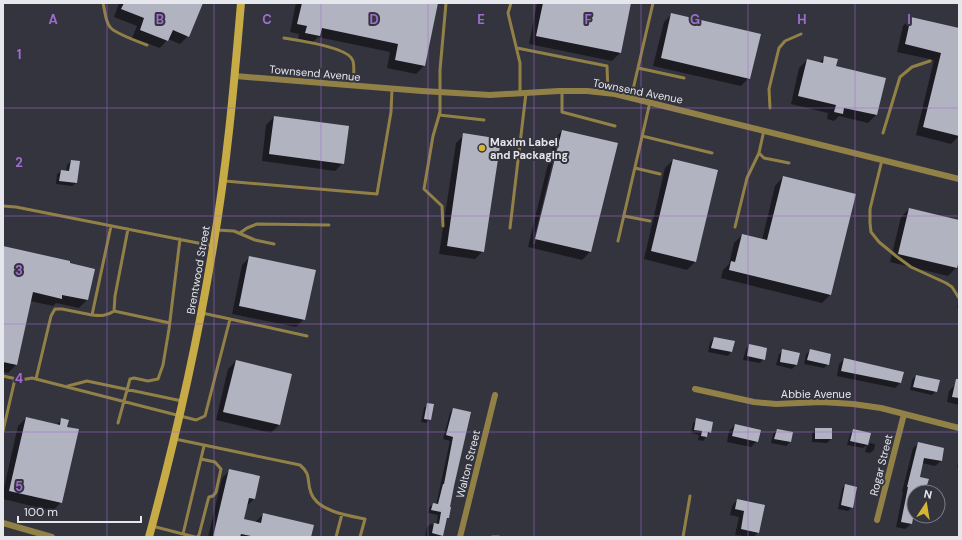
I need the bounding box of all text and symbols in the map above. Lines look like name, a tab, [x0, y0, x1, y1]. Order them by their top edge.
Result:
text: A	[48, 11, 58, 28]
text: B	[156, 11, 164, 28]
text: C	[262, 11, 272, 28]
text: D	[369, 11, 379, 28]
text: E	[477, 11, 485, 28]
text: F	[584, 11, 592, 28]
text: G	[690, 11, 700, 28]
text: H	[797, 11, 807, 28]
text: I	[907, 11, 911, 28]
text: 1	[17, 46, 21, 63]
street label: Townsend Avenue	[269, 62, 361, 84]
street label: Townsend Avenue	[592, 75, 684, 107]
place label: Maxim Label and Packaging	[490, 135, 568, 162]
marker: Maxim Label and Packaging	[477, 143, 487, 153]
text: 2	[15, 154, 23, 171]
street label: Brentwood Street	[183, 225, 213, 315]
text: 3	[15, 262, 23, 279]
text: 4	[15, 370, 23, 387]
street label: Abbie Avenue	[781, 387, 851, 401]
street label: Walton Street	[453, 429, 483, 499]
street label: Rogar Street	[867, 433, 895, 497]
text: 5	[15, 478, 23, 495]
north arrow	[906, 484, 946, 524]
text: N	[923, 487, 933, 502]
scale bar	[18, 498, 141, 524]
text: 100 m	[24, 504, 58, 520]

